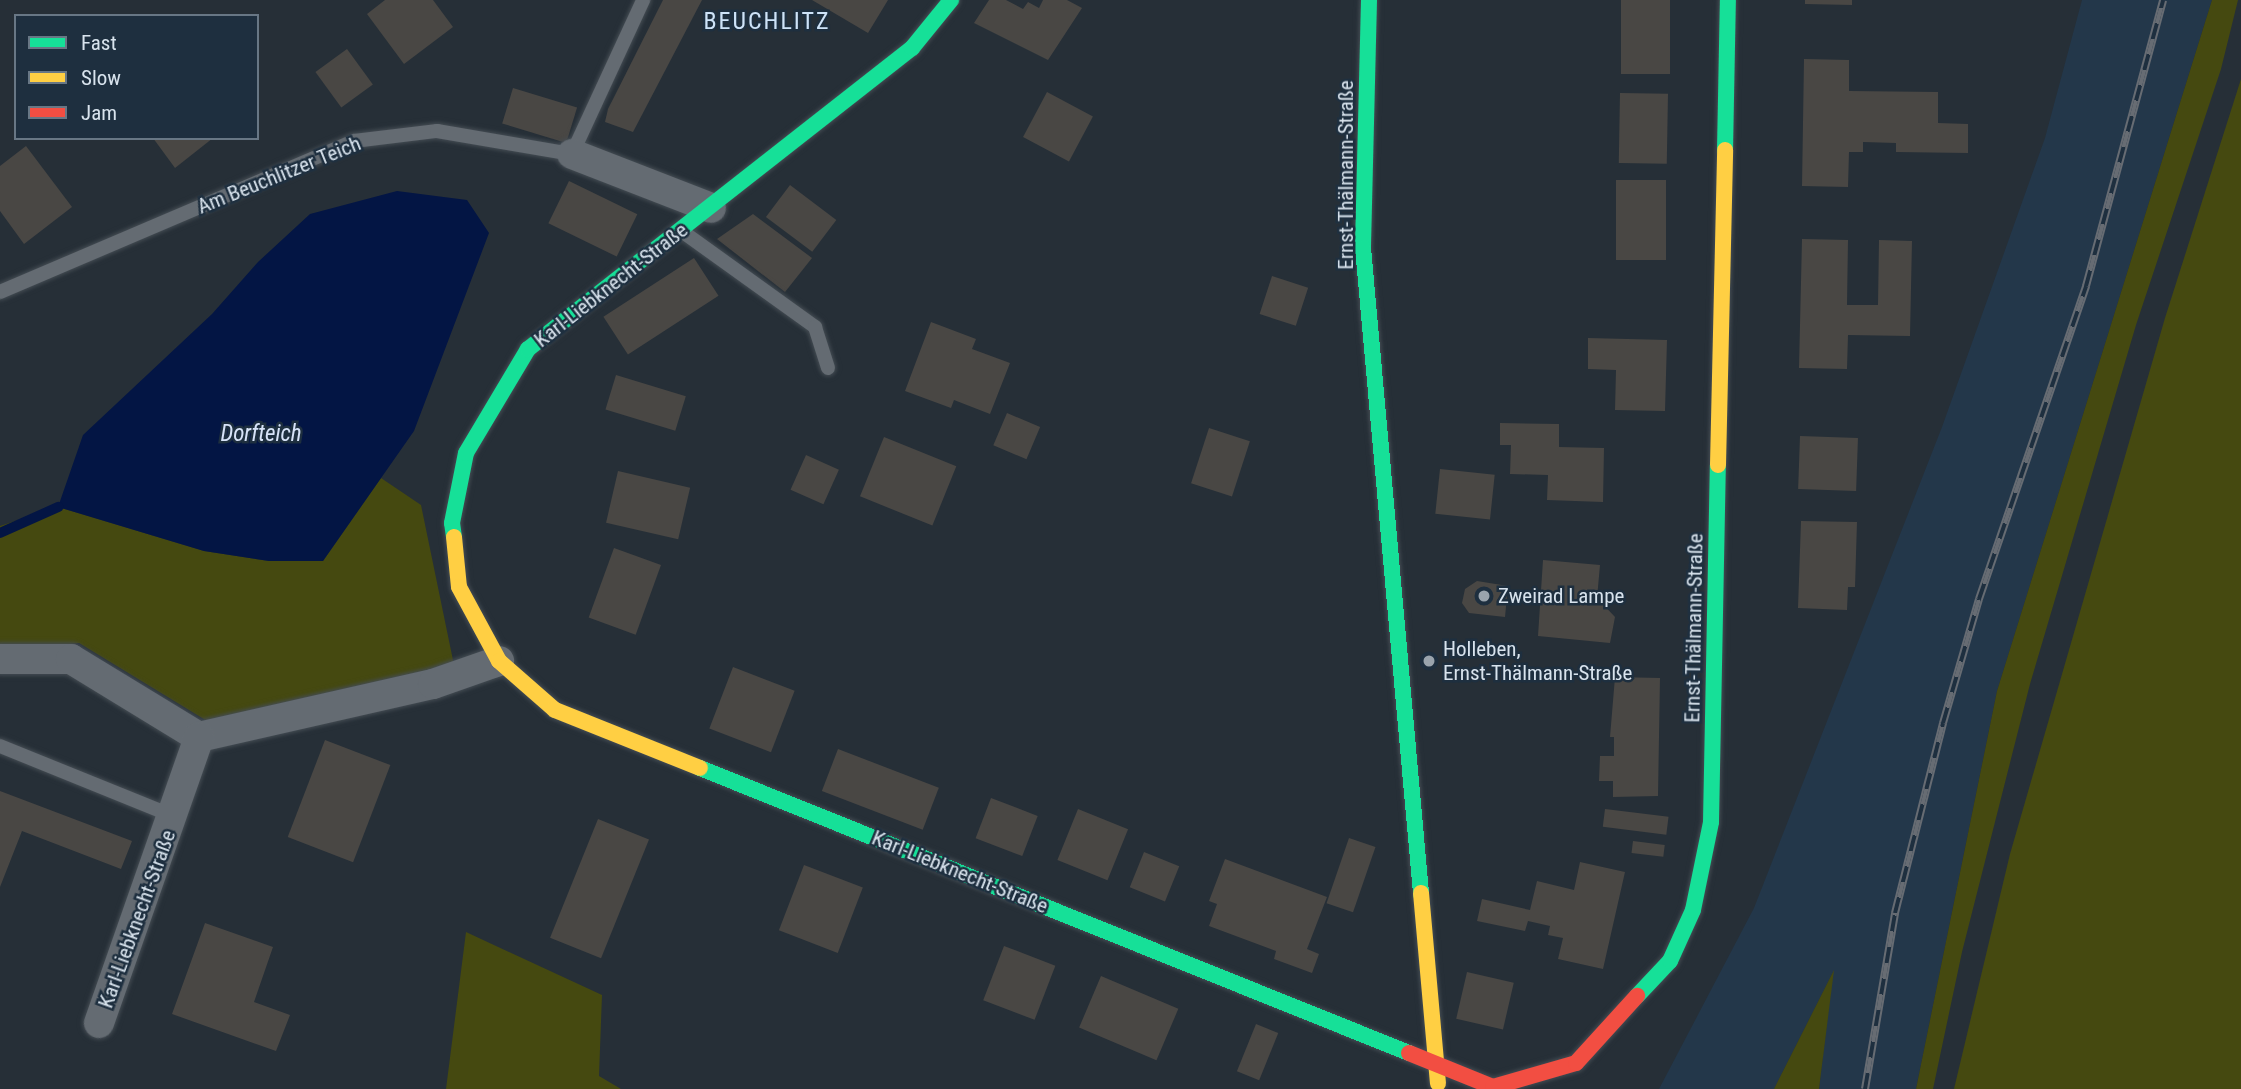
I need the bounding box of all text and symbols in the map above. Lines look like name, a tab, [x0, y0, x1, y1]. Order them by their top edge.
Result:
district label: BEUCHLITZ	[705, 8, 829, 36]
legend	[14, 14, 259, 140]
text: Fast	[81, 31, 117, 55]
text: Slow	[81, 66, 121, 90]
street label: Ernst-Thälmann-Straße	[1333, 80, 1359, 270]
text: Jam	[81, 101, 117, 125]
street label: Am Beuchlitzer Teich	[193, 131, 365, 219]
street label: Karl-Liebknecht-Straße	[529, 217, 693, 353]
water label: Dorfteich	[220, 420, 302, 448]
street label: Ernst-Thälmann-Straße	[1680, 533, 1708, 723]
place label: Zweirad Lampe	[1498, 583, 1624, 609]
marker: Zweirad Lampe	[1476, 588, 1492, 604]
place label: Holleben, Ernst-Thälmann-Straße	[1443, 636, 1632, 686]
marker: Holleben, Ernst-Thälmann-Straße	[1421, 653, 1437, 669]
street label: Karl-Liebknecht-Straße	[868, 825, 1052, 919]
street label: Karl-Liebknecht-Straße	[93, 827, 181, 1011]

